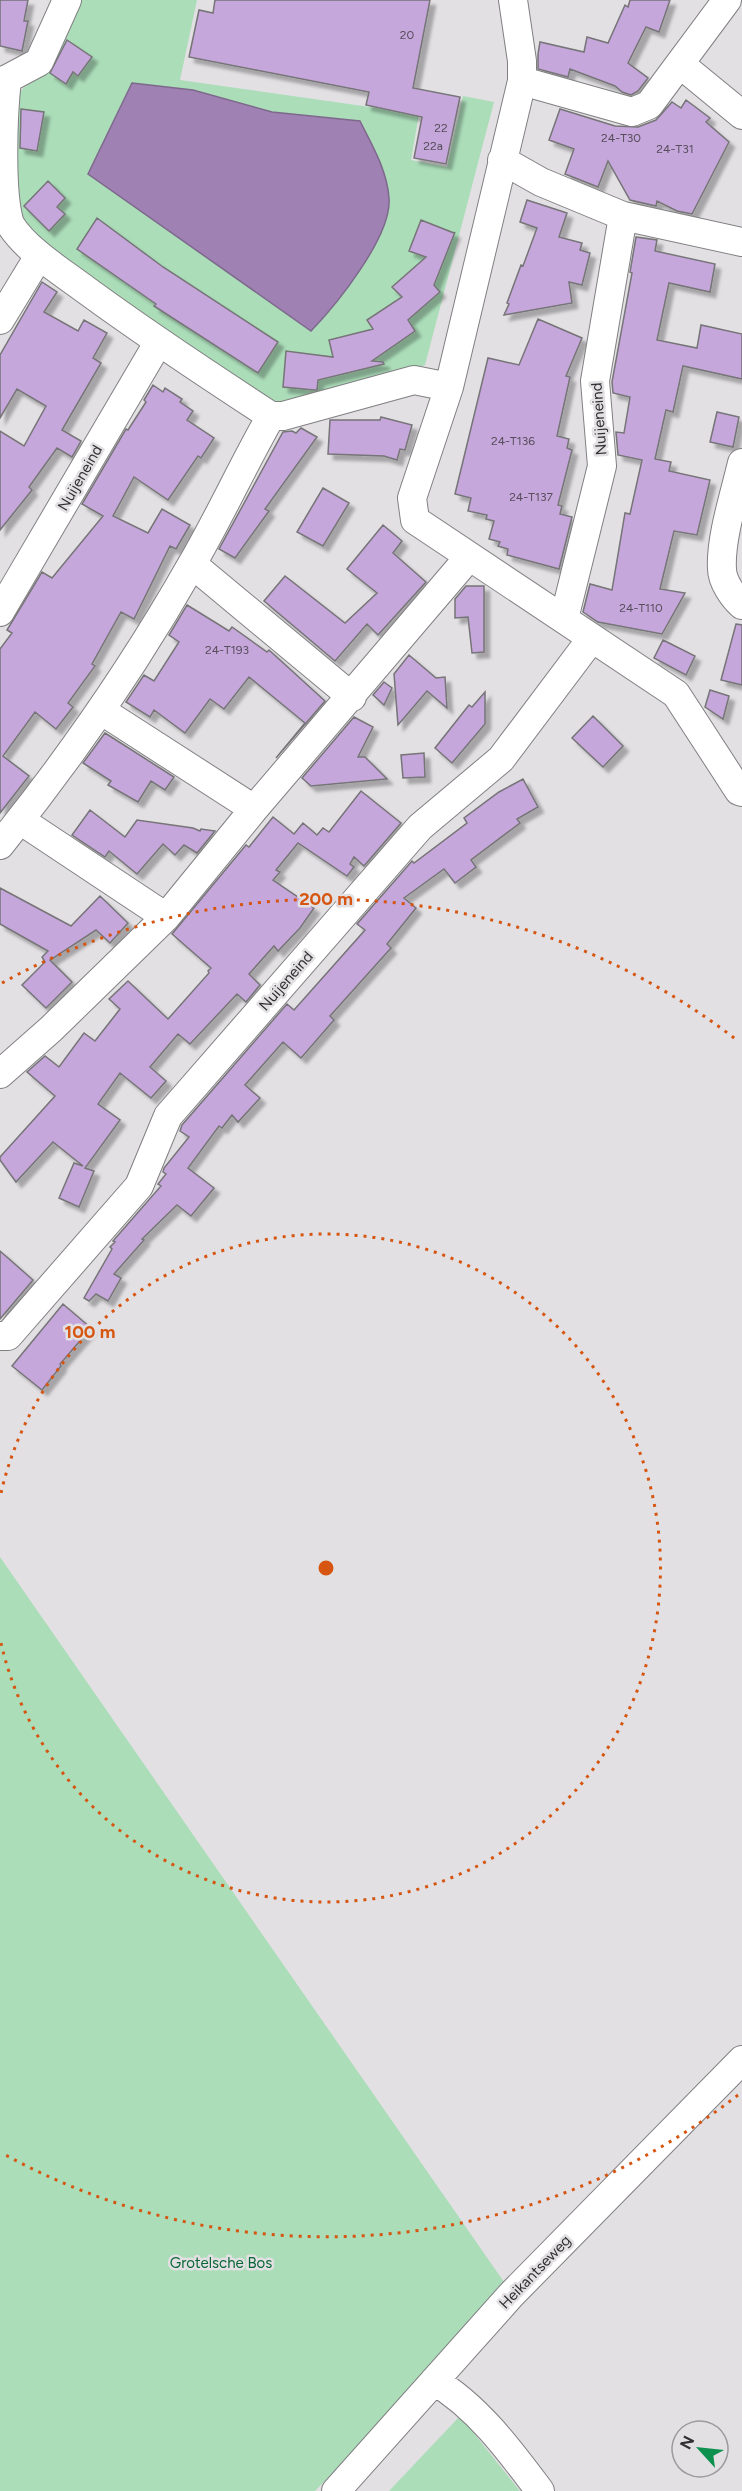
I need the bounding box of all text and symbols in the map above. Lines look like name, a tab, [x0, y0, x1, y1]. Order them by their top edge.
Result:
house number: 20	[400, 28, 415, 42]
house number: 22	[434, 121, 448, 135]
house number: 24-T30	[601, 131, 641, 145]
house number: 22a	[423, 139, 443, 153]
house number: 24-T31	[656, 142, 694, 156]
street label: Nuijeneind	[587, 382, 611, 456]
house number: 24-T136	[491, 434, 535, 448]
street label: Nuijeneind	[54, 442, 106, 514]
house number: 24-T137	[509, 490, 553, 504]
house number: 24-T110	[619, 601, 663, 615]
house number: 24-T193	[205, 643, 249, 657]
text: 200 m	[299, 888, 353, 910]
street label: Nuijeneind	[255, 948, 317, 1014]
text: 100 m	[65, 1321, 115, 1343]
centre of rings	[316, 1558, 336, 1578]
street label: Heikantseweg	[495, 2231, 575, 2313]
park label: Grotelsche Bos	[170, 2254, 272, 2272]
north arrow	[670, 2419, 730, 2479]
text: N	[676, 2433, 698, 2452]

